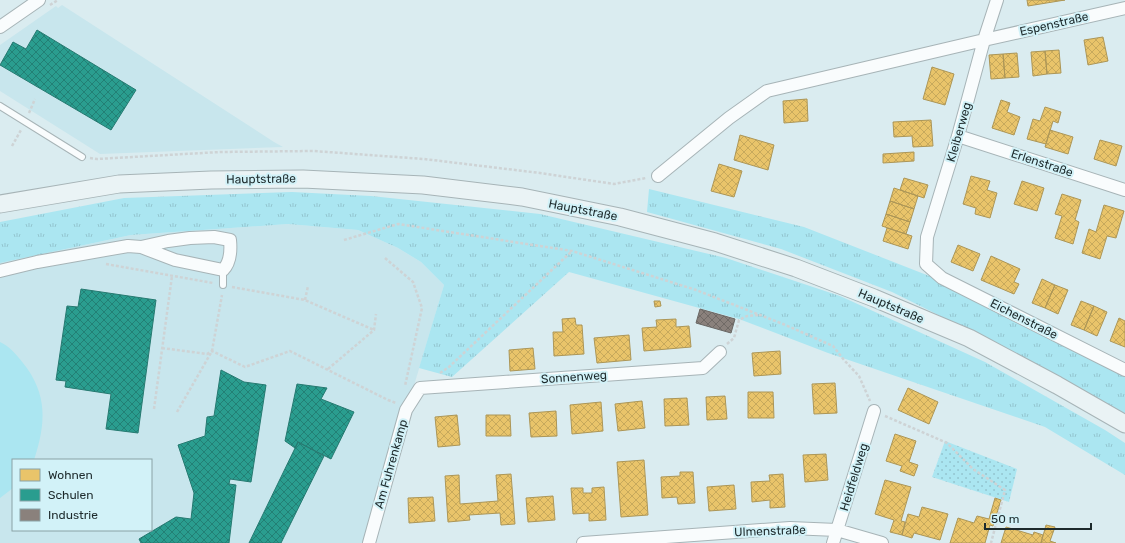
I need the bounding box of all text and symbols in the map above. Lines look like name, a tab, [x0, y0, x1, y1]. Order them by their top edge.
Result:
street label: Espenstraße	[1018, 9, 1090, 39]
street label: Kleiberweg	[944, 101, 974, 163]
street label: Erlenstraße	[1009, 146, 1075, 180]
street label: Hauptstraße	[226, 171, 296, 187]
street label: Hauptstraße	[547, 196, 619, 224]
street label: Hauptstraße	[856, 286, 926, 326]
street label: Eichenstraße	[988, 296, 1060, 342]
street label: Sonnenweg	[541, 368, 607, 386]
street label: Am Fuhrenkamp	[372, 418, 410, 510]
street label: Heidfeldweg	[837, 441, 871, 513]
legend	[12, 459, 152, 531]
text: Wohnen	[48, 468, 93, 482]
text: Schulen	[48, 488, 94, 502]
scale bar	[985, 505, 1091, 531]
text: Industrie	[48, 508, 98, 522]
text: 50 m	[991, 512, 1019, 526]
street label: Ulmenstraße	[734, 523, 806, 539]

